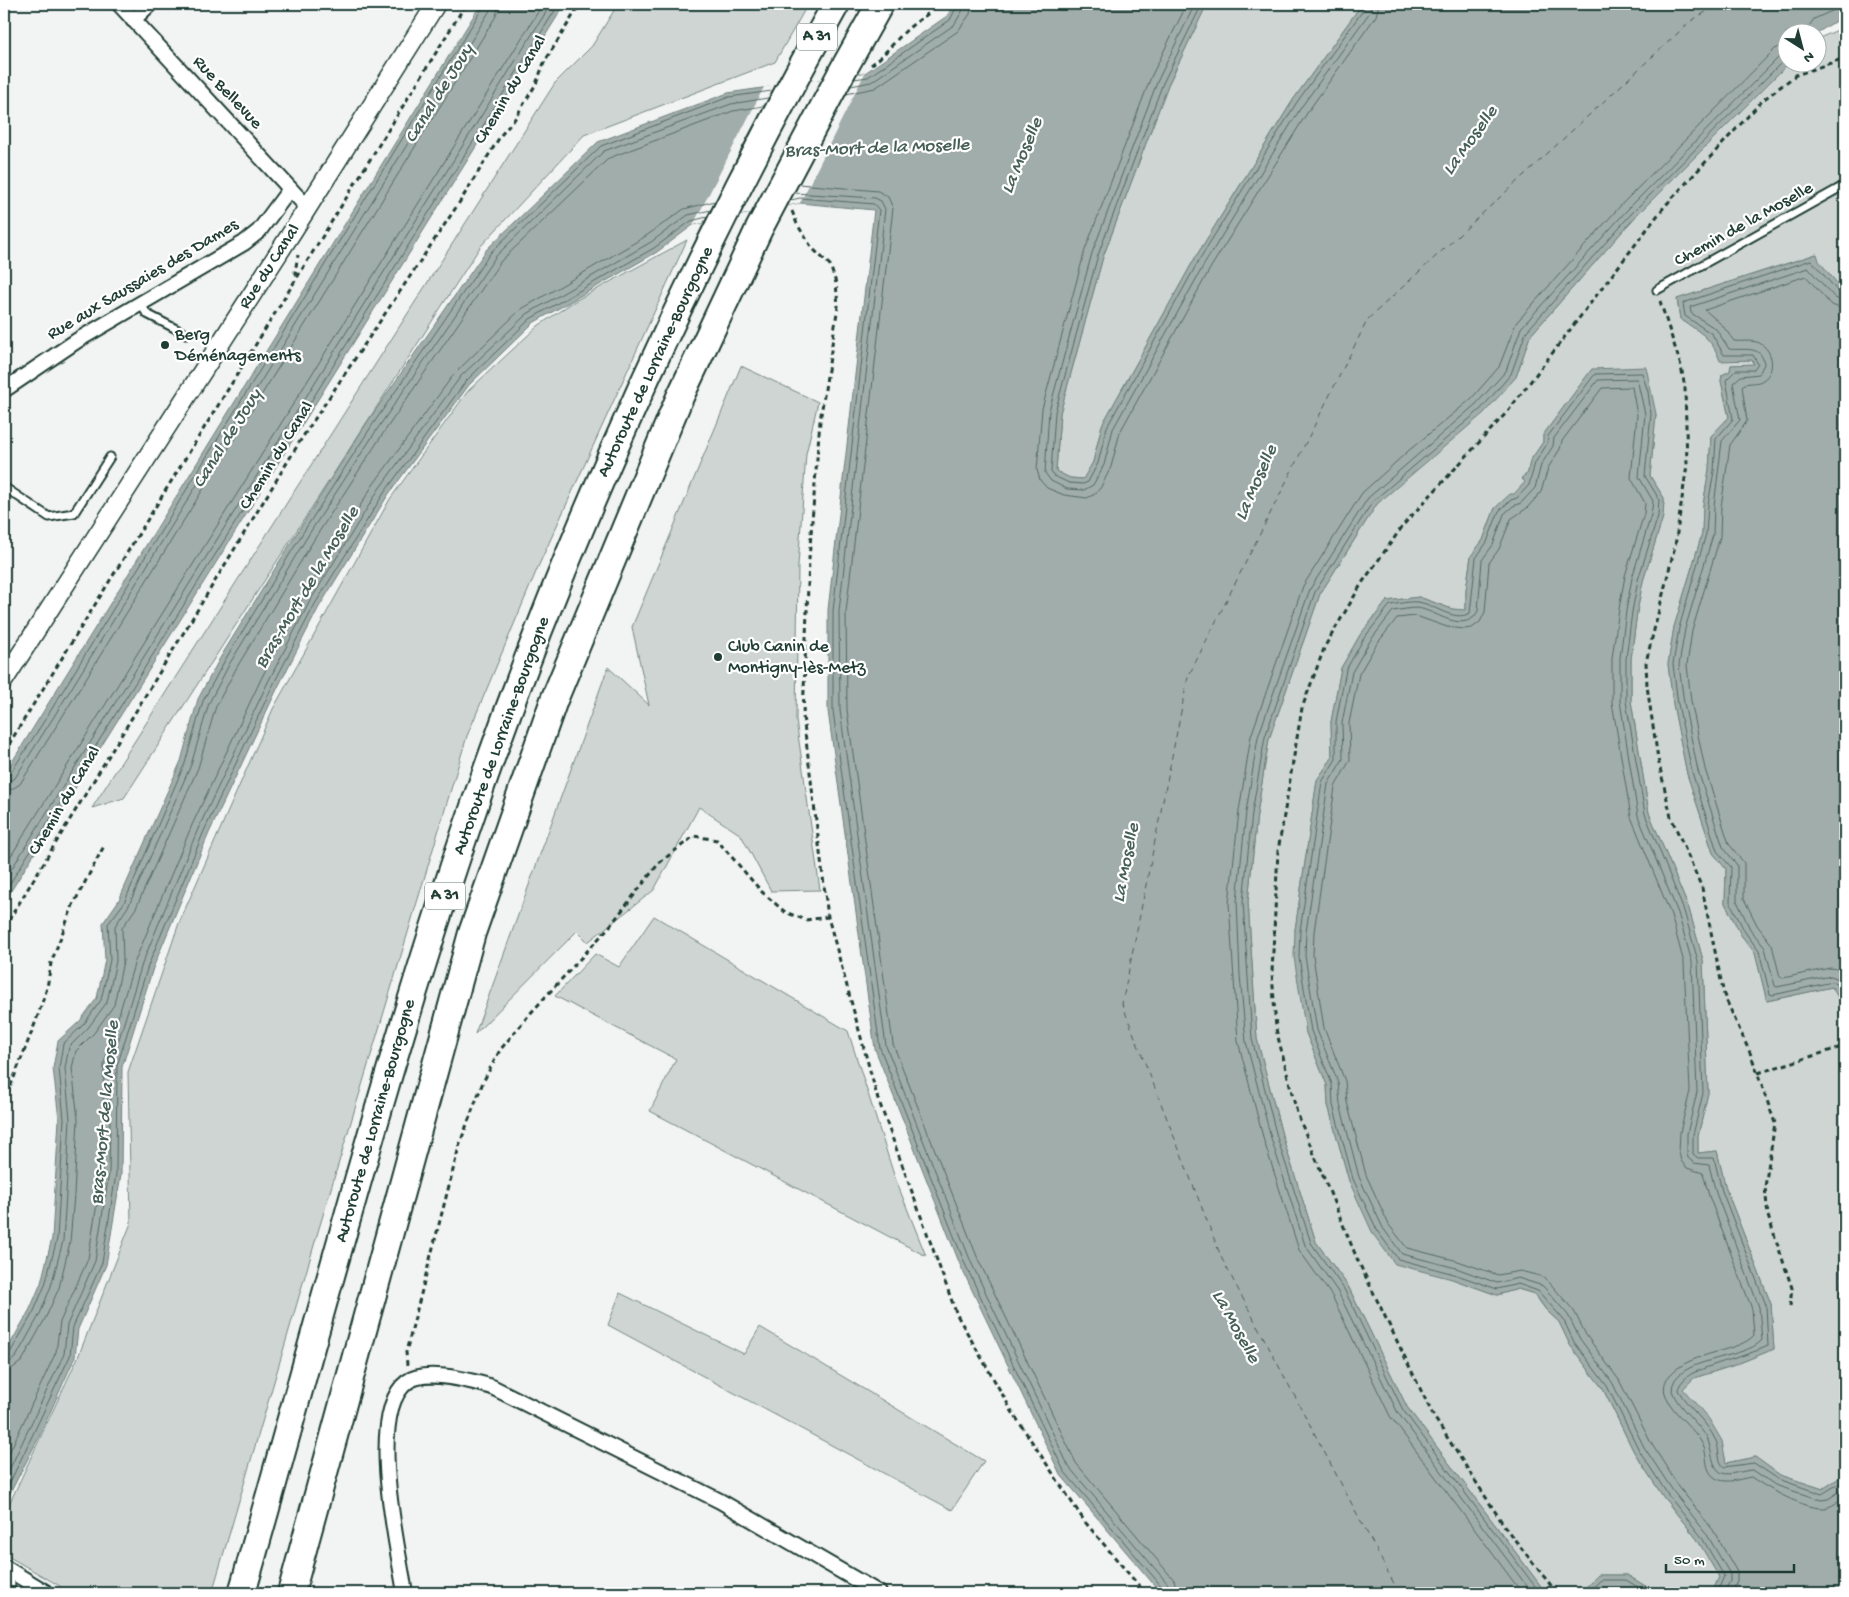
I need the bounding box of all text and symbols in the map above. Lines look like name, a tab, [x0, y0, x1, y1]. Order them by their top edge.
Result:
north arrow	[1776, 22, 1826, 72]
road number: A 31	[797, 24, 837, 51]
street label: Chemin du Canal	[470, 32, 552, 148]
water label: Canal de Jouy	[400, 39, 480, 148]
text: N	[1799, 47, 1817, 66]
street label: Rue Bellevue	[188, 52, 267, 135]
water label: La Moselle	[1438, 101, 1505, 180]
water label: La Moselle	[997, 114, 1050, 197]
water label: Bras-Mort de la Moselle	[784, 134, 971, 164]
street label: Chemin de la Moselle	[1671, 178, 1818, 272]
street label: Rue aux Saussaies des Dames	[44, 214, 243, 345]
street label: Rue du Canal	[235, 221, 305, 313]
street label: Autoroute de Lorraine-Bourgogne	[593, 243, 719, 481]
place label: Berg Déménagements	[174, 325, 302, 367]
marker: Berg Déménagements	[159, 339, 171, 351]
water label: Canal de Jouy	[188, 384, 268, 493]
street label: Chemin du Canal	[235, 398, 319, 514]
water label: La Moselle	[1230, 441, 1284, 524]
water label: Bras-Mort de la Moselle	[251, 502, 366, 673]
street label: Autoroute de Lorraine-Bourgogne	[449, 613, 555, 858]
place label: Club Canin de Montigny-lès-Metz	[728, 637, 867, 679]
marker: Club Canin de Montigny-lès-Metz	[712, 651, 724, 663]
street label: Chemin du Canal	[24, 743, 106, 859]
water label: La Moselle	[1108, 820, 1146, 904]
road number: A 31	[425, 882, 465, 909]
street label: Autoroute de Lorraine-Bourgogne	[331, 996, 421, 1245]
water label: Bras-Mort de la Moselle	[86, 1019, 126, 1206]
water label: La Moselle	[1206, 1286, 1265, 1369]
scale bar	[1666, 1542, 1794, 1574]
text: 50 m	[1674, 1552, 1705, 1570]

